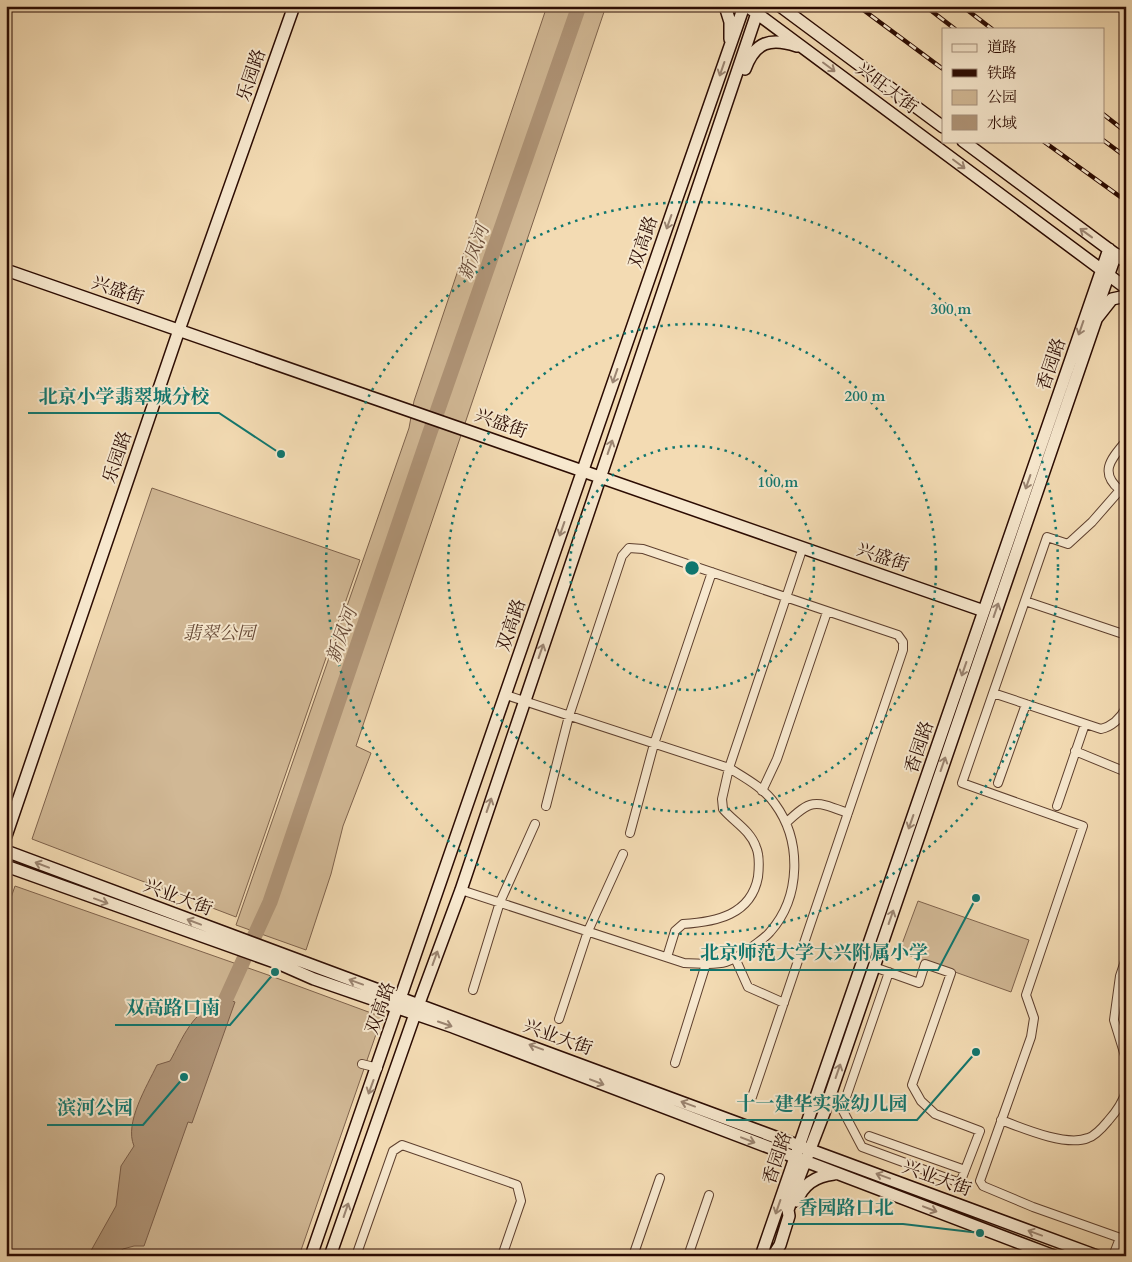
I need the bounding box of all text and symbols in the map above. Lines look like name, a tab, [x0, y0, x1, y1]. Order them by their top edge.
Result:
legend	[942, 28, 1104, 142]
text: 道路	[987, 37, 1017, 57]
street label: 乐园路	[231, 46, 272, 105]
street label: 兴旺大街	[850, 57, 923, 120]
one-way arrow	[717, 61, 726, 76]
one-way arrow	[822, 61, 835, 72]
text: 铁路	[987, 63, 1017, 83]
text: 公园	[987, 87, 1017, 107]
text: 水域	[987, 113, 1017, 133]
one-way arrow	[952, 159, 966, 169]
street label: 双高路	[623, 213, 664, 272]
one-way arrow	[664, 214, 673, 229]
water label: 新凤河	[452, 218, 496, 284]
one-way arrow	[1080, 227, 1094, 238]
street label: 兴盛街	[88, 270, 147, 311]
text: 300 m	[931, 299, 972, 319]
one-way arrow	[1076, 320, 1086, 336]
street label: 香园路	[1031, 335, 1072, 394]
one-way arrow	[610, 367, 619, 383]
callout: 北京小学翡翠城分校	[28, 379, 219, 413]
text: 北京小学翡翠城分校	[38, 384, 210, 410]
text: 200 m	[845, 386, 886, 406]
street label: 兴盛街	[471, 402, 530, 444]
street label: 乐园路	[97, 428, 138, 487]
one-way arrow	[605, 439, 615, 455]
text: 100 m	[758, 472, 799, 492]
one-way arrow	[1023, 474, 1033, 490]
one-way arrow	[557, 521, 566, 537]
street label: 兴盛街	[853, 537, 912, 578]
centre of rings	[683, 559, 701, 577]
street label: 双高路	[491, 596, 532, 655]
water label: 新凤河	[320, 601, 364, 667]
one-way arrow	[992, 603, 1001, 618]
park label: 翡翠公园	[183, 621, 258, 646]
one-way arrow	[537, 644, 546, 659]
one-way arrow	[959, 660, 968, 676]
street label: 香园路	[899, 718, 940, 777]
one-way arrow	[939, 756, 949, 772]
one-way arrow	[485, 798, 494, 813]
one-way arrow	[906, 814, 915, 829]
one-way arrow	[35, 859, 50, 868]
street label: 兴业大街	[140, 873, 216, 922]
one-way arrow	[93, 897, 109, 906]
one-way arrow	[887, 910, 896, 926]
one-way arrow	[187, 917, 203, 926]
callout: 北京师范大学大兴附属小学	[690, 936, 938, 970]
text: 北京师范大学大兴附属小学	[700, 940, 928, 966]
one-way arrow	[431, 951, 440, 966]
one-way arrow	[349, 977, 364, 986]
street label: 双高路	[359, 979, 401, 1038]
callout: 双高路口南	[115, 991, 230, 1025]
text: 双高路口南	[125, 995, 221, 1021]
street label: 兴业大街	[520, 1013, 596, 1062]
one-way arrow	[437, 1020, 452, 1029]
one-way arrow	[529, 1042, 544, 1051]
one-way arrow	[834, 1064, 843, 1080]
one-way arrow	[589, 1078, 604, 1087]
one-way arrow	[366, 1079, 375, 1094]
callout: 十一建华实验幼儿园	[726, 1086, 917, 1120]
callout: 滨河公园	[47, 1091, 143, 1125]
text: 十一建华实验幼儿园	[736, 1091, 908, 1117]
text: 滨河公园	[57, 1095, 133, 1121]
one-way arrow	[681, 1099, 696, 1108]
street label: 香园路	[757, 1129, 798, 1188]
one-way arrow	[741, 1137, 756, 1146]
street label: 兴业大街	[899, 1154, 975, 1203]
one-way arrow	[875, 1171, 891, 1180]
callout: 香园路口北	[788, 1190, 903, 1224]
text: 香园路口北	[798, 1195, 894, 1221]
one-way arrow	[773, 1199, 782, 1215]
one-way arrow	[342, 1202, 351, 1218]
one-way arrow	[922, 1205, 937, 1214]
one-way arrow	[1028, 1228, 1043, 1237]

